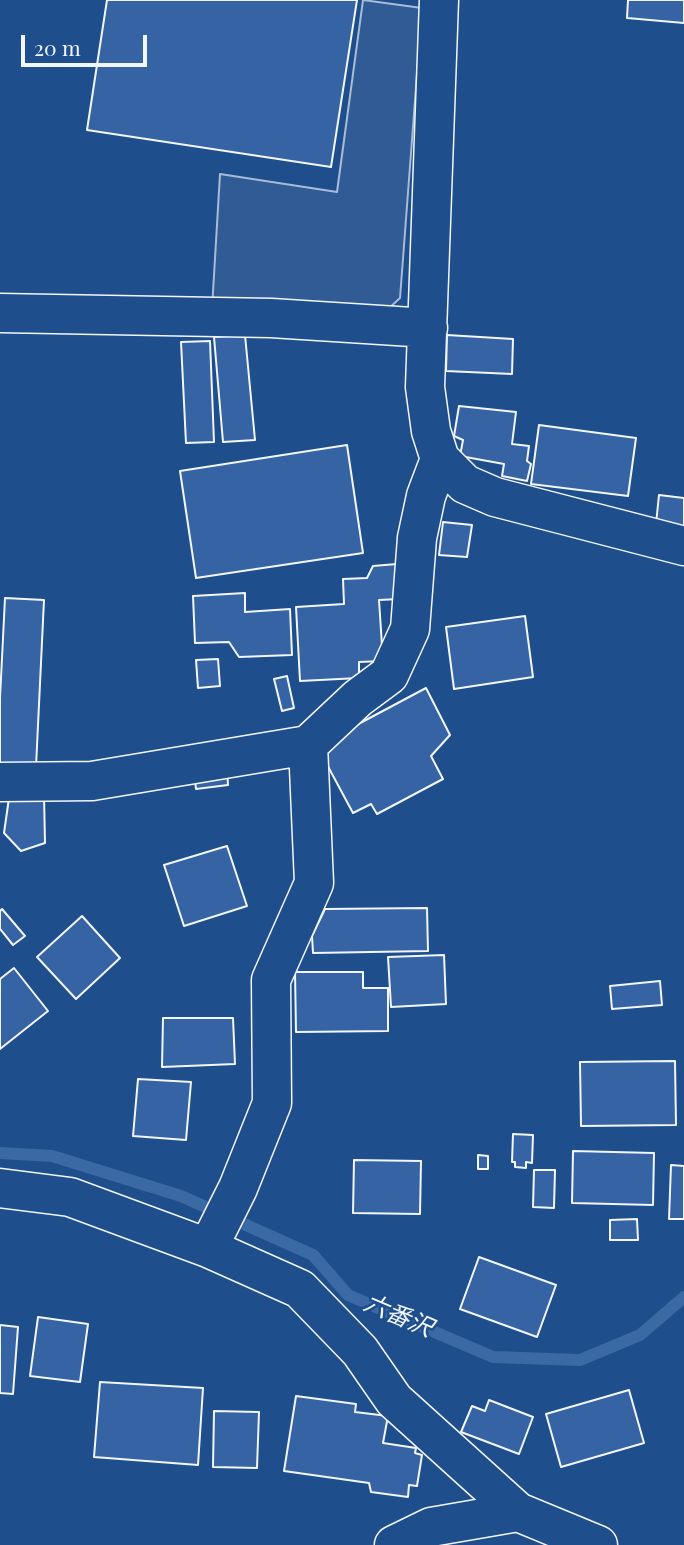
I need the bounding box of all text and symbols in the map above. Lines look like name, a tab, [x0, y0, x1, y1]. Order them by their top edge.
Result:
scale bar	[24, 21, 150, 65]
text: 20 m	[34, 33, 81, 61]
water label: 六番沢	[359, 1289, 437, 1343]

